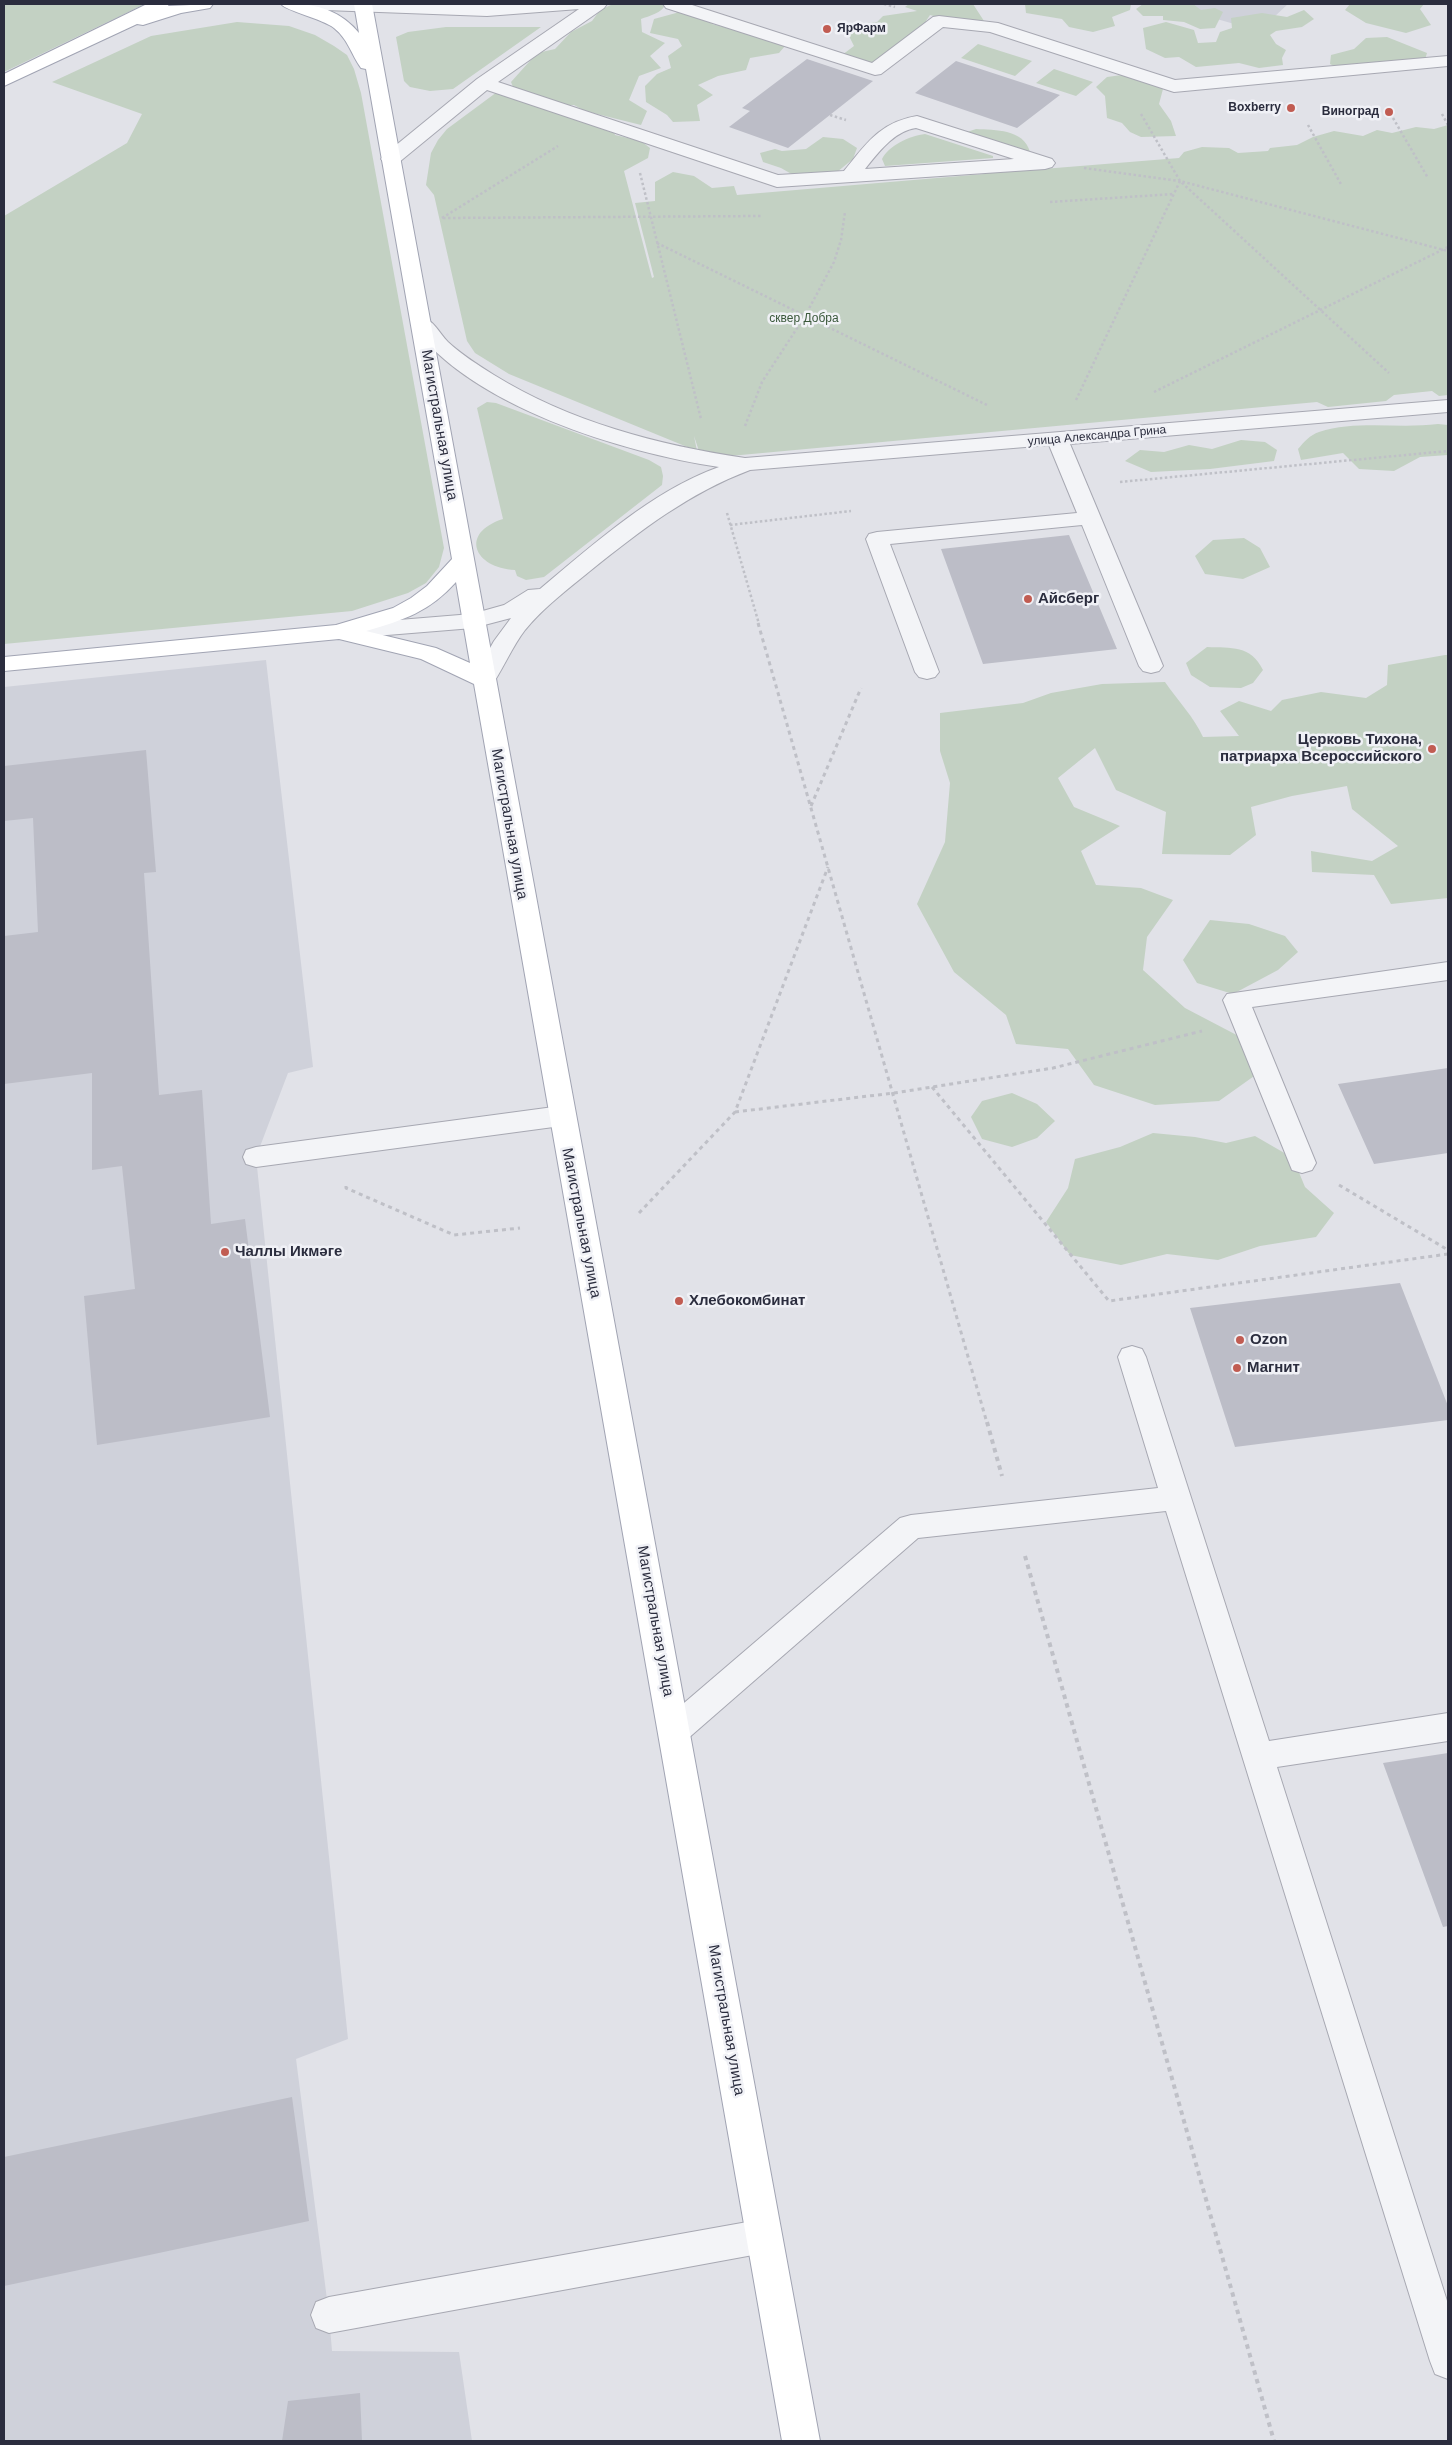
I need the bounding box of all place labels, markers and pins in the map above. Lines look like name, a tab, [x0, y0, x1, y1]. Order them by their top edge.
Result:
place label: ЯрФарм	[837, 22, 886, 36]
marker: ЯрФарм	[821, 23, 833, 35]
place label: Boxberry	[1228, 101, 1281, 115]
marker: Boxberry	[1285, 102, 1297, 114]
place label: Виноград	[1322, 105, 1379, 119]
marker: Виноград	[1383, 106, 1395, 118]
place label: Айсберг	[1038, 590, 1099, 608]
marker: Айсберг	[1022, 593, 1034, 605]
place label: Церковь Тихона, патриарха Всероссийского	[1220, 731, 1422, 766]
marker: Церковь Тихона, патриарха Всероссийского	[1426, 743, 1438, 755]
place label: Чаллы Икмәге	[235, 1243, 342, 1261]
marker: Чаллы Икмәге	[219, 1246, 231, 1258]
place label: Хлебокомбинат	[689, 1292, 805, 1310]
marker: Хлебокомбинат	[673, 1295, 685, 1307]
place label: Ozon	[1250, 1331, 1287, 1349]
marker: Ozon	[1234, 1334, 1246, 1346]
place label: Магнит	[1247, 1359, 1300, 1377]
marker: Магнит	[1231, 1362, 1243, 1374]

